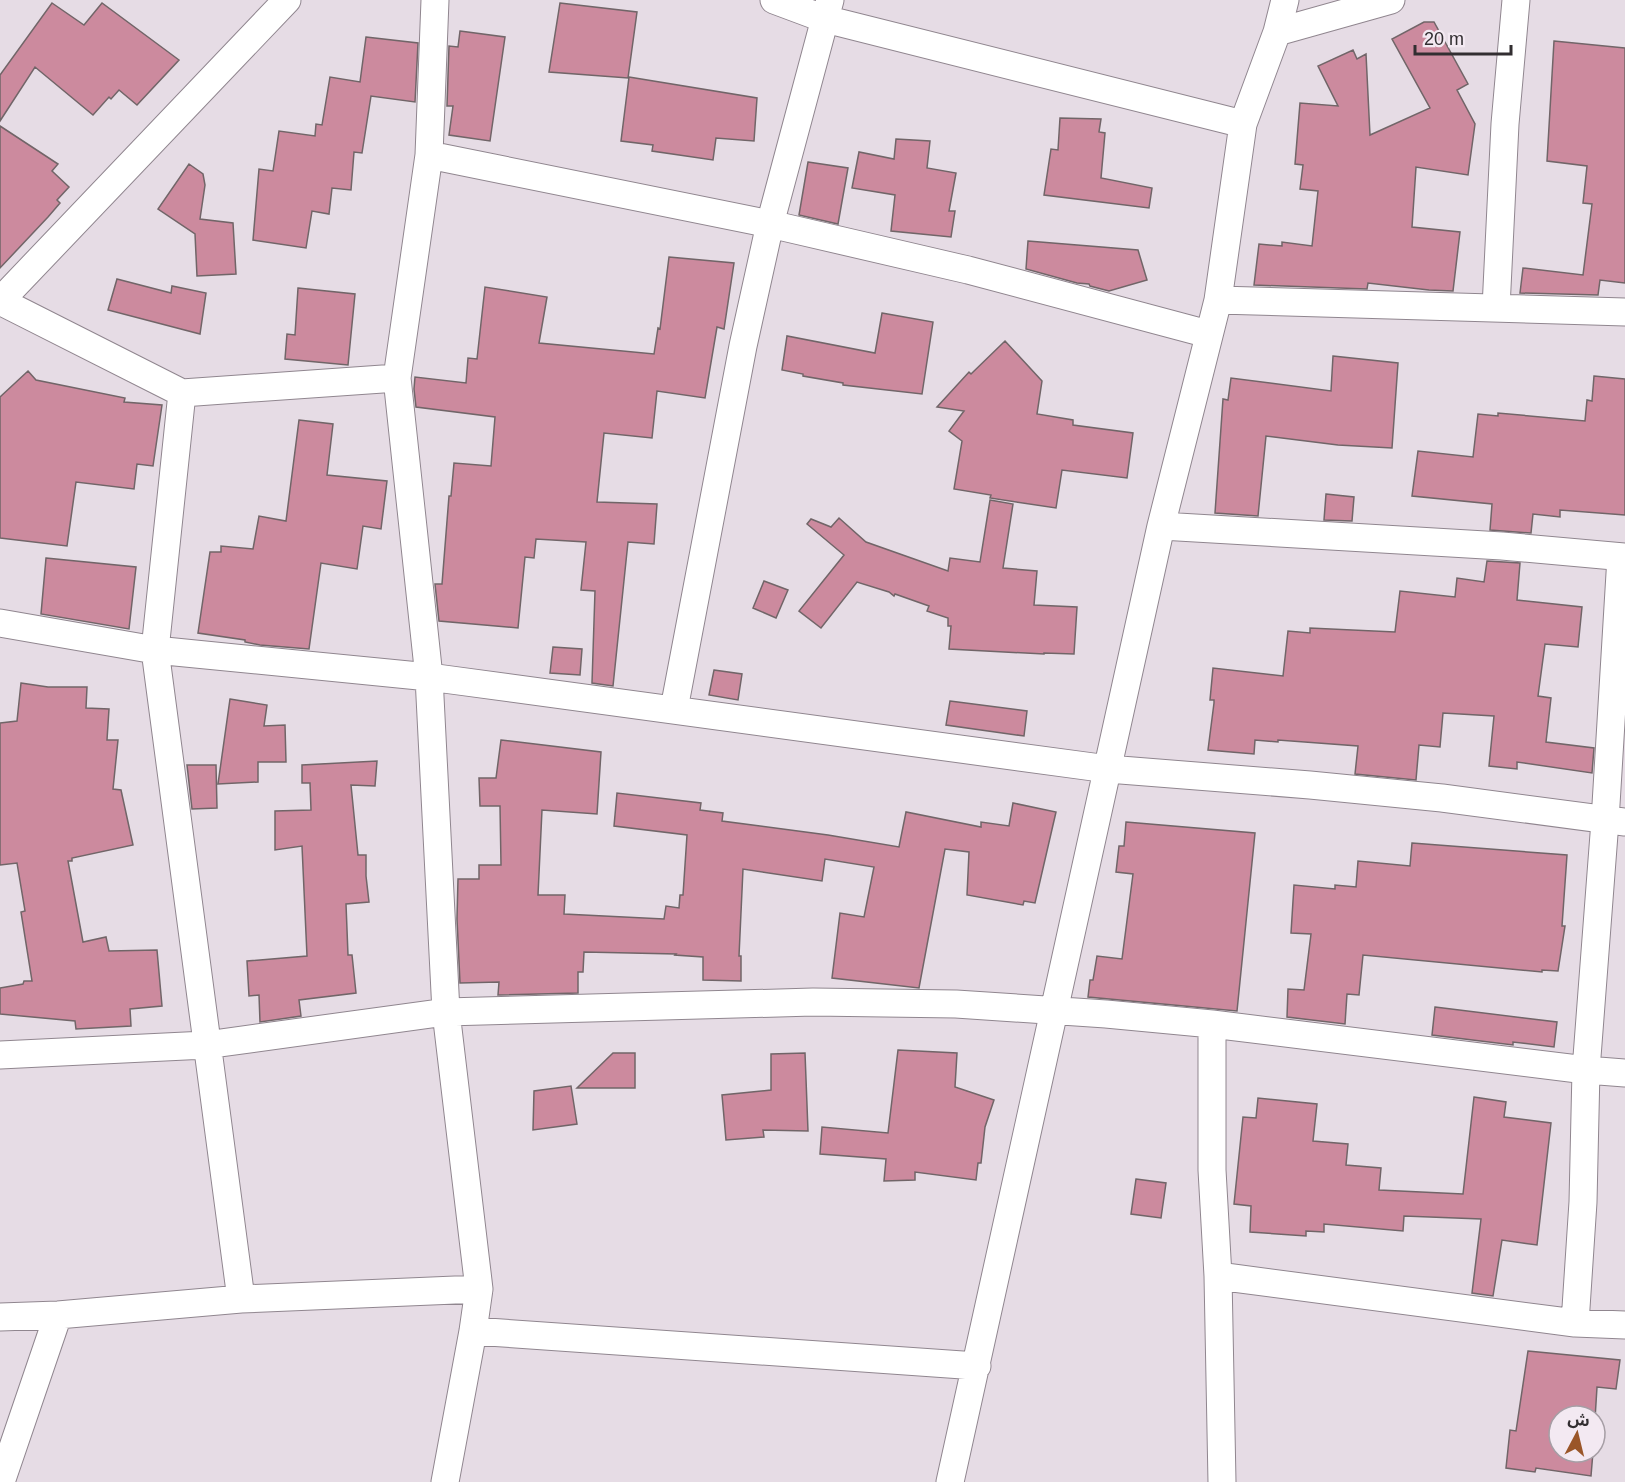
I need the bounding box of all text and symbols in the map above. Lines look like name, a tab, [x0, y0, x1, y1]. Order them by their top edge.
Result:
scale bar	[1415, 18, 1511, 56]
text: 20 m	[1424, 29, 1464, 49]
north arrow	[1547, 1404, 1607, 1464]
text: ش	[1567, 1410, 1591, 1430]

